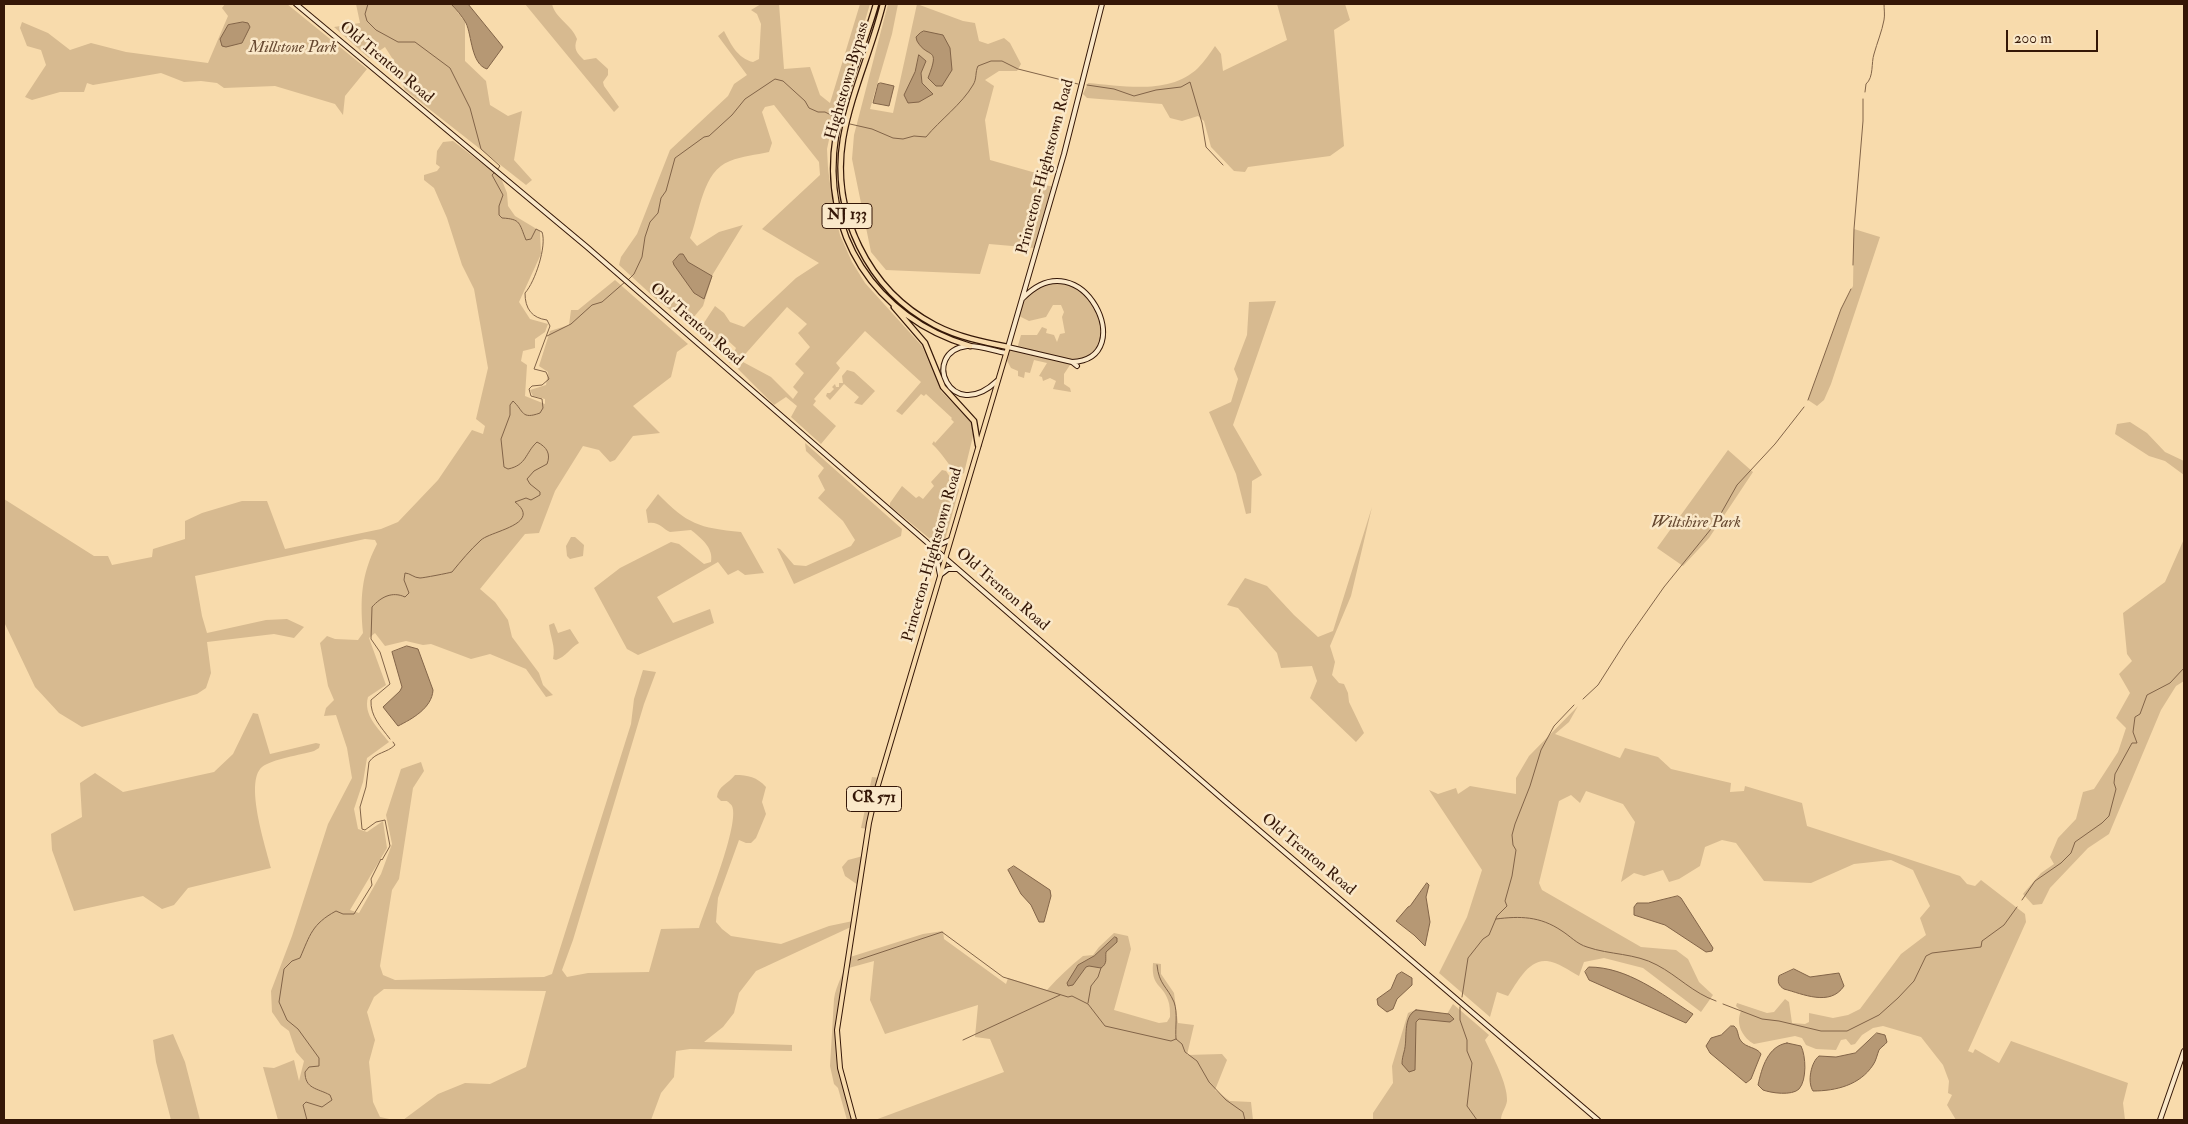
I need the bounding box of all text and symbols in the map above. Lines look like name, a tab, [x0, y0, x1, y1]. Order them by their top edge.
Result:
street label: Old Trenton Road	[335, 18, 437, 108]
street label: Hightstown Bypass	[822, 20, 874, 142]
scale bar	[2008, 20, 2100, 52]
text: 200 m	[2014, 29, 2052, 48]
park label: Millstone Park	[249, 39, 337, 59]
street label: Princeton-Hightstown Road	[1013, 77, 1079, 257]
road number: NJ 133	[822, 204, 872, 228]
street label: Old Trenton Road	[646, 279, 746, 371]
street label: Princeton-Hightstown Road	[899, 466, 967, 644]
park label: Wiltshire Park	[1651, 514, 1741, 534]
street label: Old Trenton Road	[952, 544, 1052, 636]
road number: CR 571	[846, 786, 902, 812]
street label: Old Trenton Road	[1257, 810, 1359, 900]

